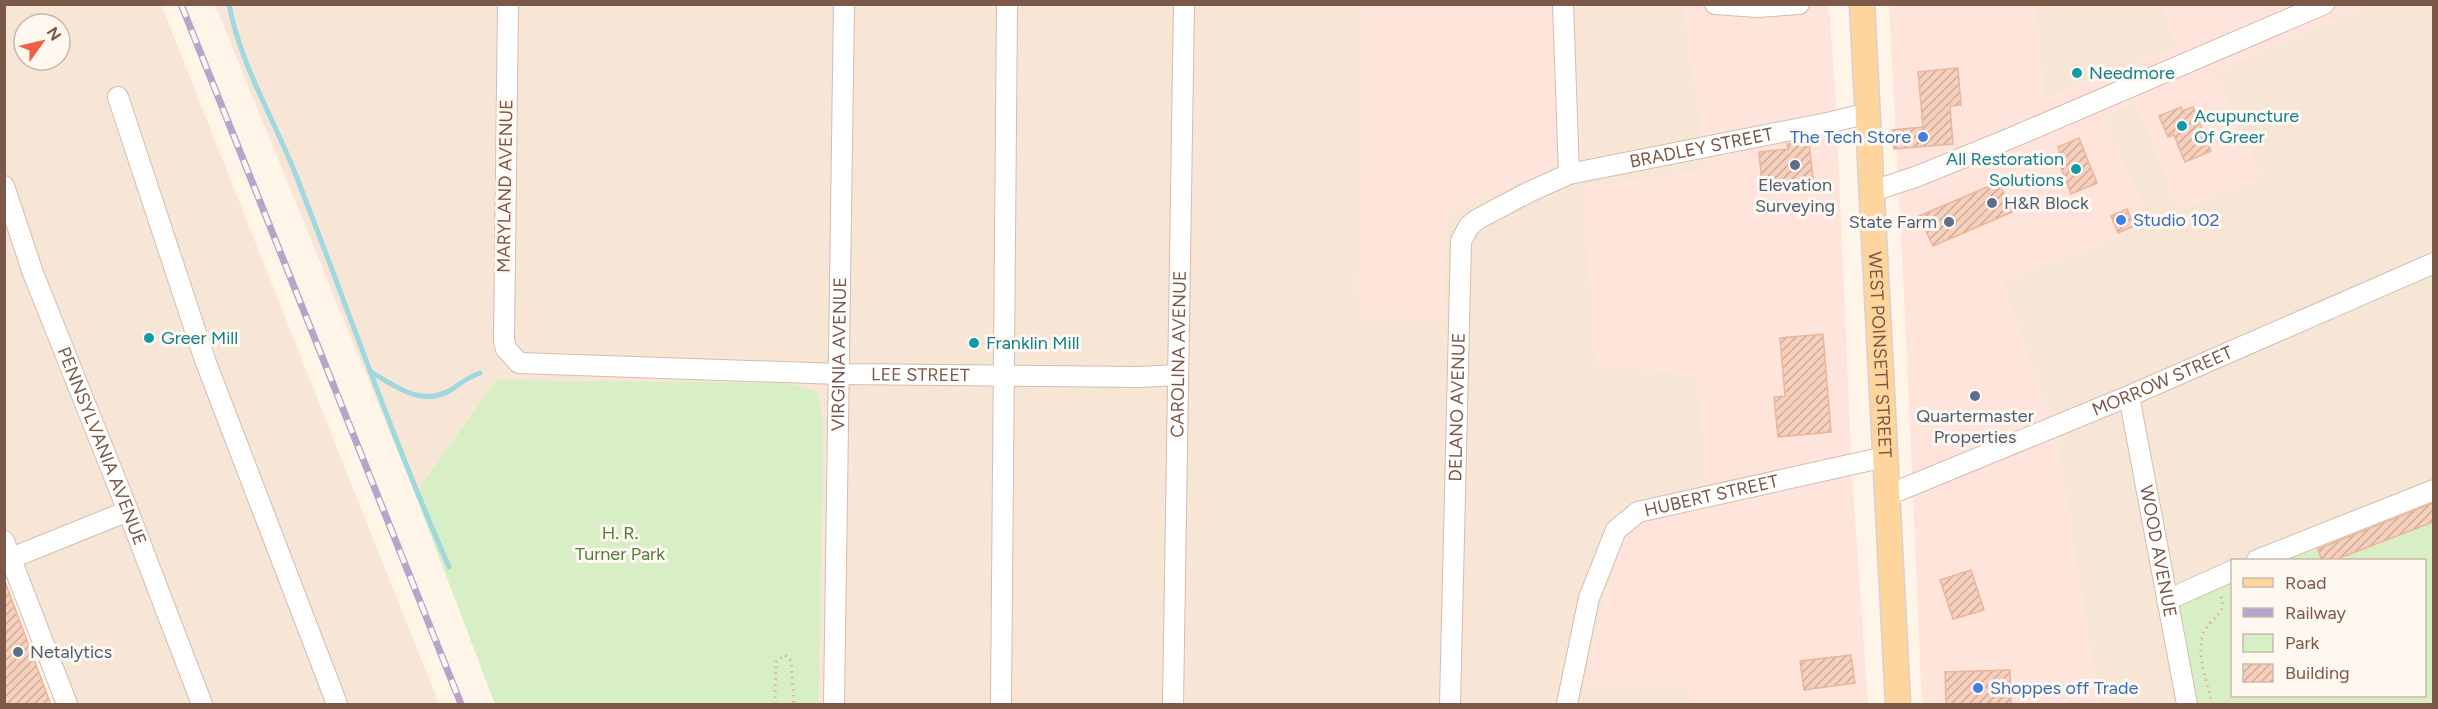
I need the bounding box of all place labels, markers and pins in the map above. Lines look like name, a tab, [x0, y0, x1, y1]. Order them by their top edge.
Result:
place label: Needmore	[2089, 62, 2175, 84]
marker: Needmore	[2070, 66, 2084, 80]
place label: Acupuncture Of Greer	[2194, 105, 2299, 148]
marker: Acupuncture Of Greer	[2175, 119, 2189, 133]
place label: The Tech Store	[1790, 126, 1911, 148]
marker: The Tech Store	[1916, 130, 1930, 144]
place label: All Restoration Solutions	[1946, 148, 2064, 191]
marker: Elevation Surveying	[1788, 158, 1802, 172]
marker: All Restoration Solutions	[2069, 162, 2083, 176]
place label: Elevation Surveying	[1755, 174, 1835, 217]
place label: H&R Block	[2004, 192, 2089, 214]
marker: H&R Block	[1985, 196, 1999, 210]
place label: Studio 102	[2133, 209, 2220, 231]
place label: State Farm	[1849, 211, 1937, 233]
marker: Studio 102	[2114, 213, 2128, 227]
marker: State Farm	[1942, 215, 1956, 229]
place label: Greer Mill	[161, 327, 238, 349]
marker: Greer Mill	[142, 331, 156, 345]
place label: Franklin Mill	[986, 332, 1080, 354]
marker: Franklin Mill	[967, 336, 981, 350]
marker: Quartermaster Properties	[1968, 389, 1982, 403]
place label: Quartermaster Properties	[1916, 405, 2034, 448]
place label: Netalytics	[30, 641, 112, 663]
marker: Netalytics	[11, 645, 25, 659]
place label: Shoppes off Trade	[1990, 677, 2139, 699]
marker: Shoppes off Trade	[1971, 681, 1985, 695]

